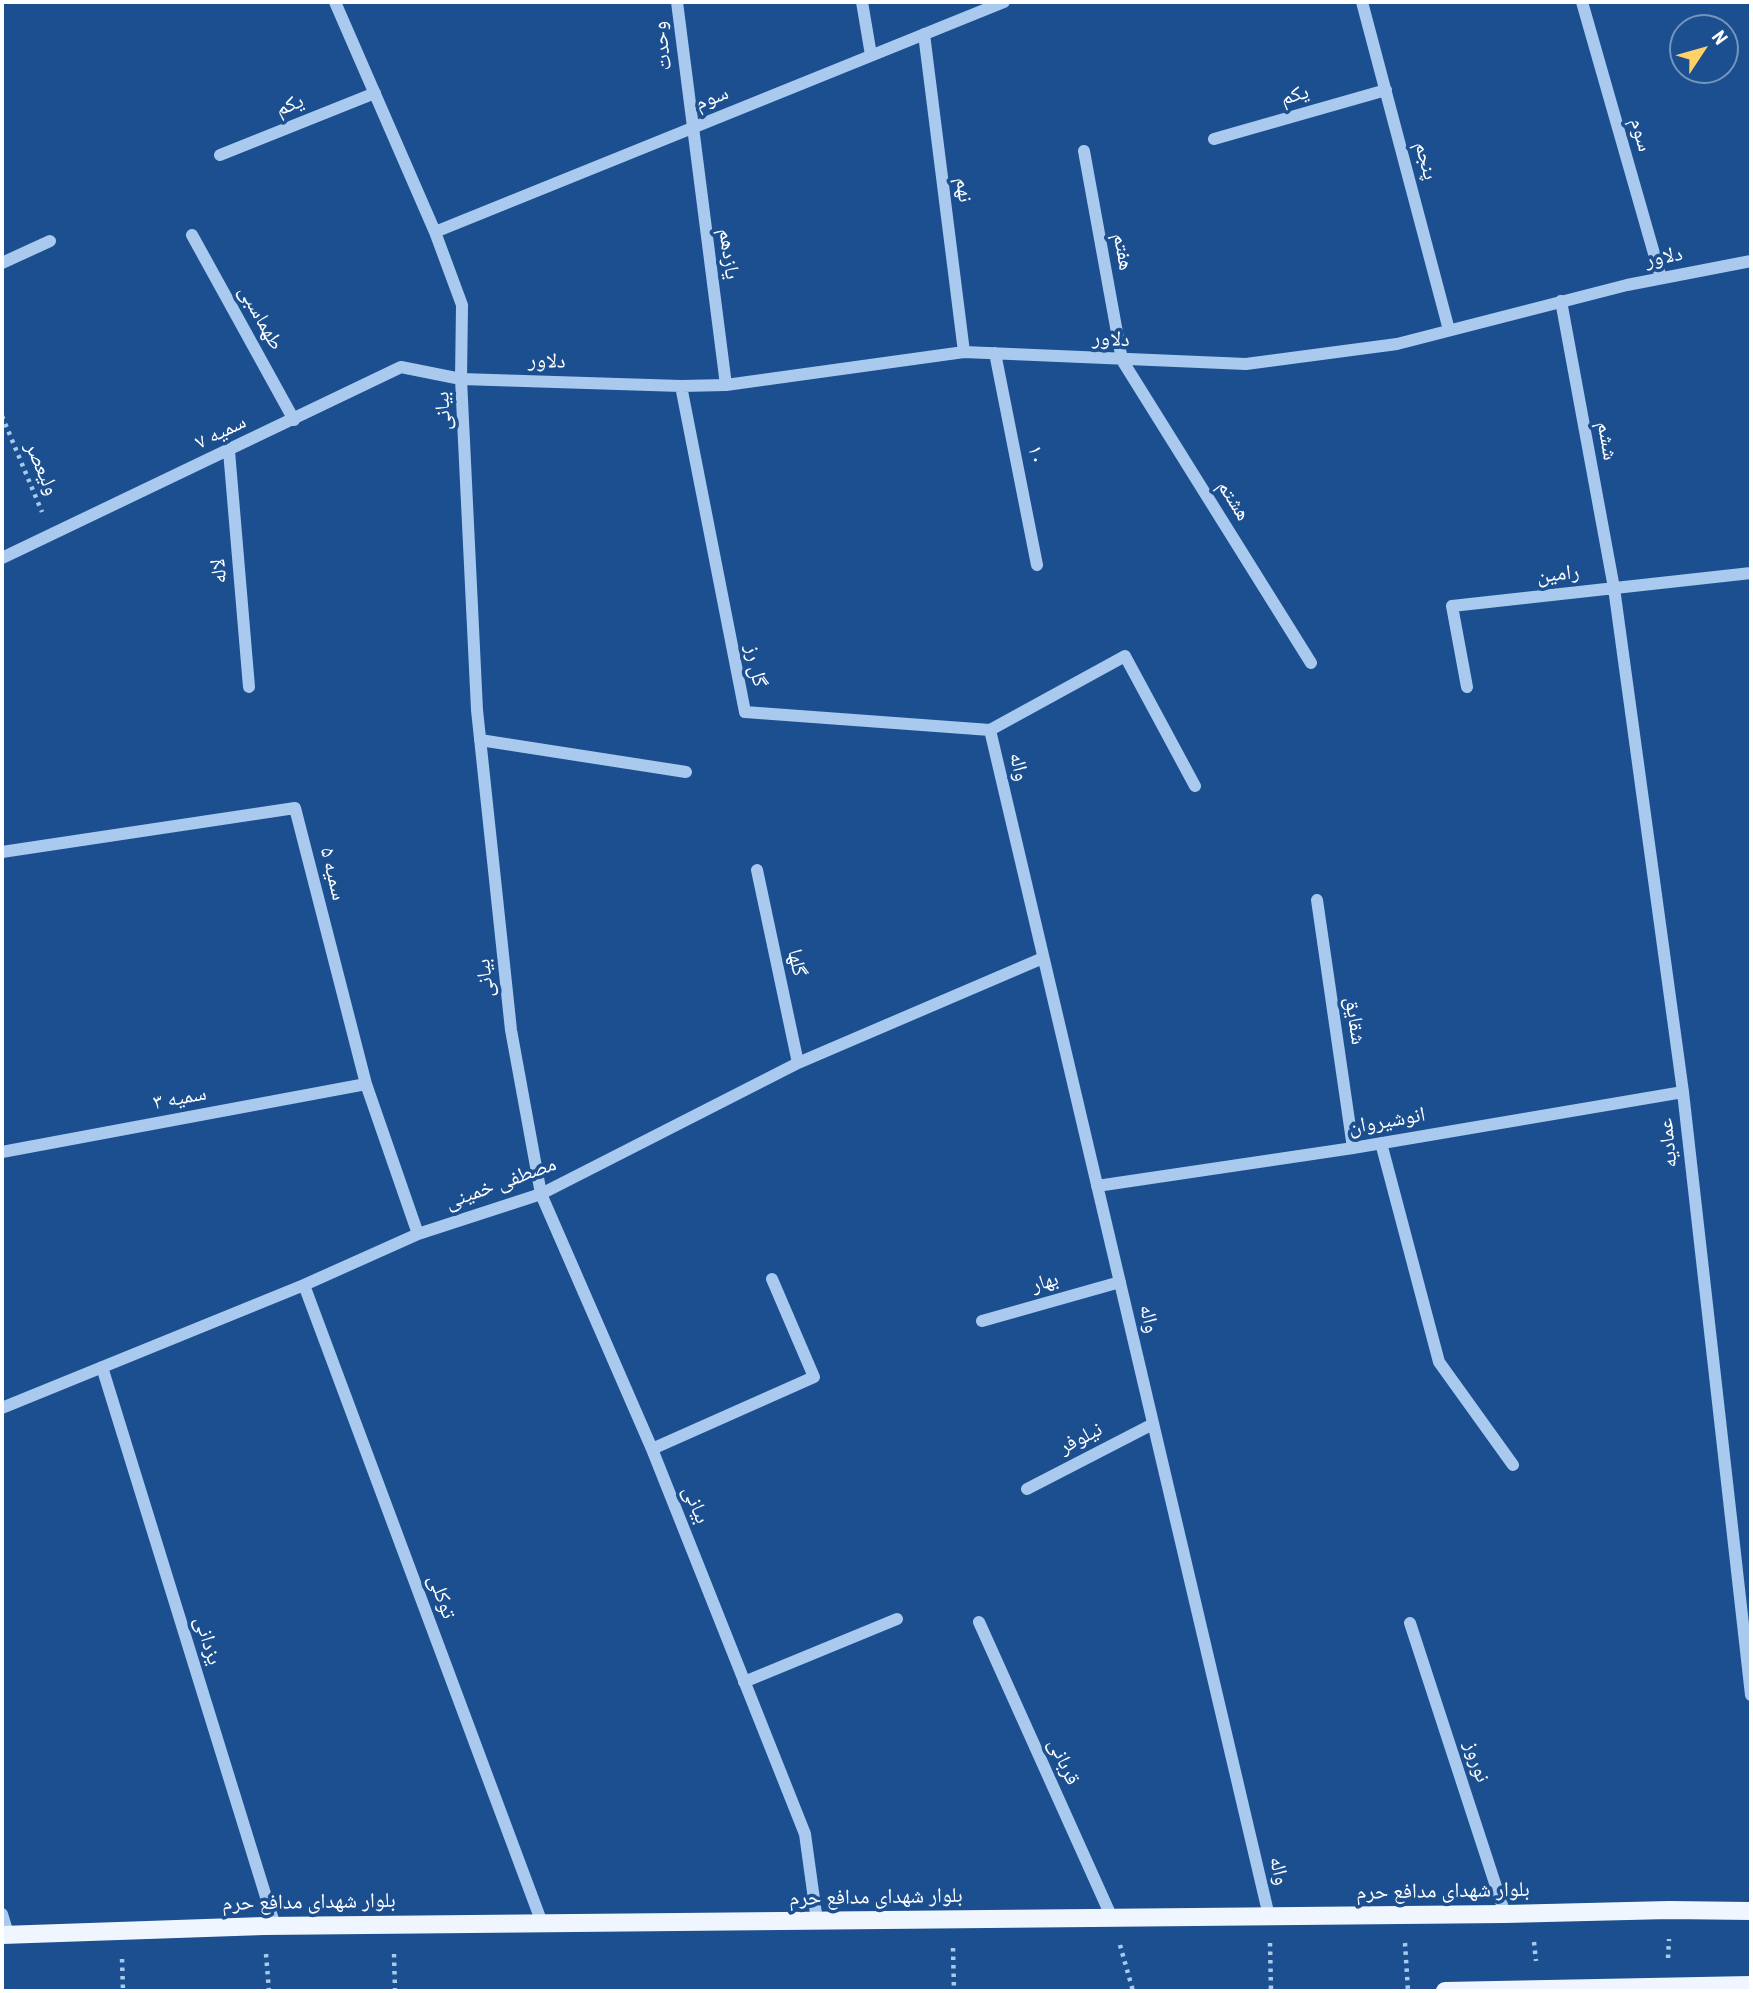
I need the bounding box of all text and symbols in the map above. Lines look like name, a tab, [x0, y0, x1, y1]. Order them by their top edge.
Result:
north arrow	[1669, 14, 1739, 84]
street label: وحدت	[647, 20, 679, 72]
text: N	[1707, 26, 1732, 49]
street label: یکم	[1278, 80, 1312, 112]
street label: سوم	[692, 81, 732, 117]
street label: یکم	[272, 89, 308, 123]
street label: سوم	[1623, 115, 1657, 155]
street label: پنجم	[1408, 139, 1442, 183]
street label: نهم	[949, 176, 977, 204]
street label: یازدهم	[712, 227, 744, 281]
street label: هفتم	[1106, 231, 1138, 273]
street label: دلاور	[1643, 242, 1685, 274]
street label: طهماسبی	[232, 281, 288, 355]
street label: دلاور	[1092, 326, 1130, 354]
street label: دلاور	[528, 349, 566, 375]
street label: بیانی	[430, 391, 458, 431]
street label: سمیه ۷	[191, 410, 251, 456]
street label: ششم	[1590, 420, 1622, 462]
street label: ولیعصر	[19, 439, 63, 499]
street label: ۱۰	[1021, 443, 1049, 467]
street label: هشتم	[1211, 476, 1255, 526]
street label: لاله	[206, 558, 234, 584]
street label: رامین	[1536, 560, 1580, 590]
street label: گل رز	[739, 643, 771, 689]
street label: واله	[1002, 750, 1034, 784]
street label: سمیه ۵	[313, 845, 351, 903]
street label: گلها	[781, 947, 811, 979]
street label: بیانی	[471, 957, 501, 999]
street label: شقایق	[1338, 996, 1370, 1046]
street label: سمیه ۳	[151, 1081, 209, 1117]
street label: انوشیروان	[1347, 1103, 1427, 1141]
street label: عمادیه	[1654, 1117, 1684, 1169]
street label: مصطفی خمینی	[442, 1152, 560, 1216]
street label: بهار	[1028, 1267, 1062, 1299]
street label: واله	[1132, 1302, 1164, 1336]
street label: نیلوفر	[1055, 1417, 1107, 1461]
street label: بیانی	[676, 1482, 714, 1528]
street label: توکلی	[421, 1571, 461, 1623]
street label: یزدانی	[188, 1614, 226, 1668]
street label: قربانی	[1042, 1735, 1084, 1789]
street label: نوروز	[1458, 1738, 1494, 1786]
street label: واله	[1262, 1854, 1294, 1888]
street label: بلوار شهدای مدافع حرم	[1356, 1878, 1530, 1906]
street label: بلوار شهدای مدافع حرم	[789, 1884, 963, 1912]
street label: بلوار شهدای مدافع حرم	[222, 1889, 396, 1917]

